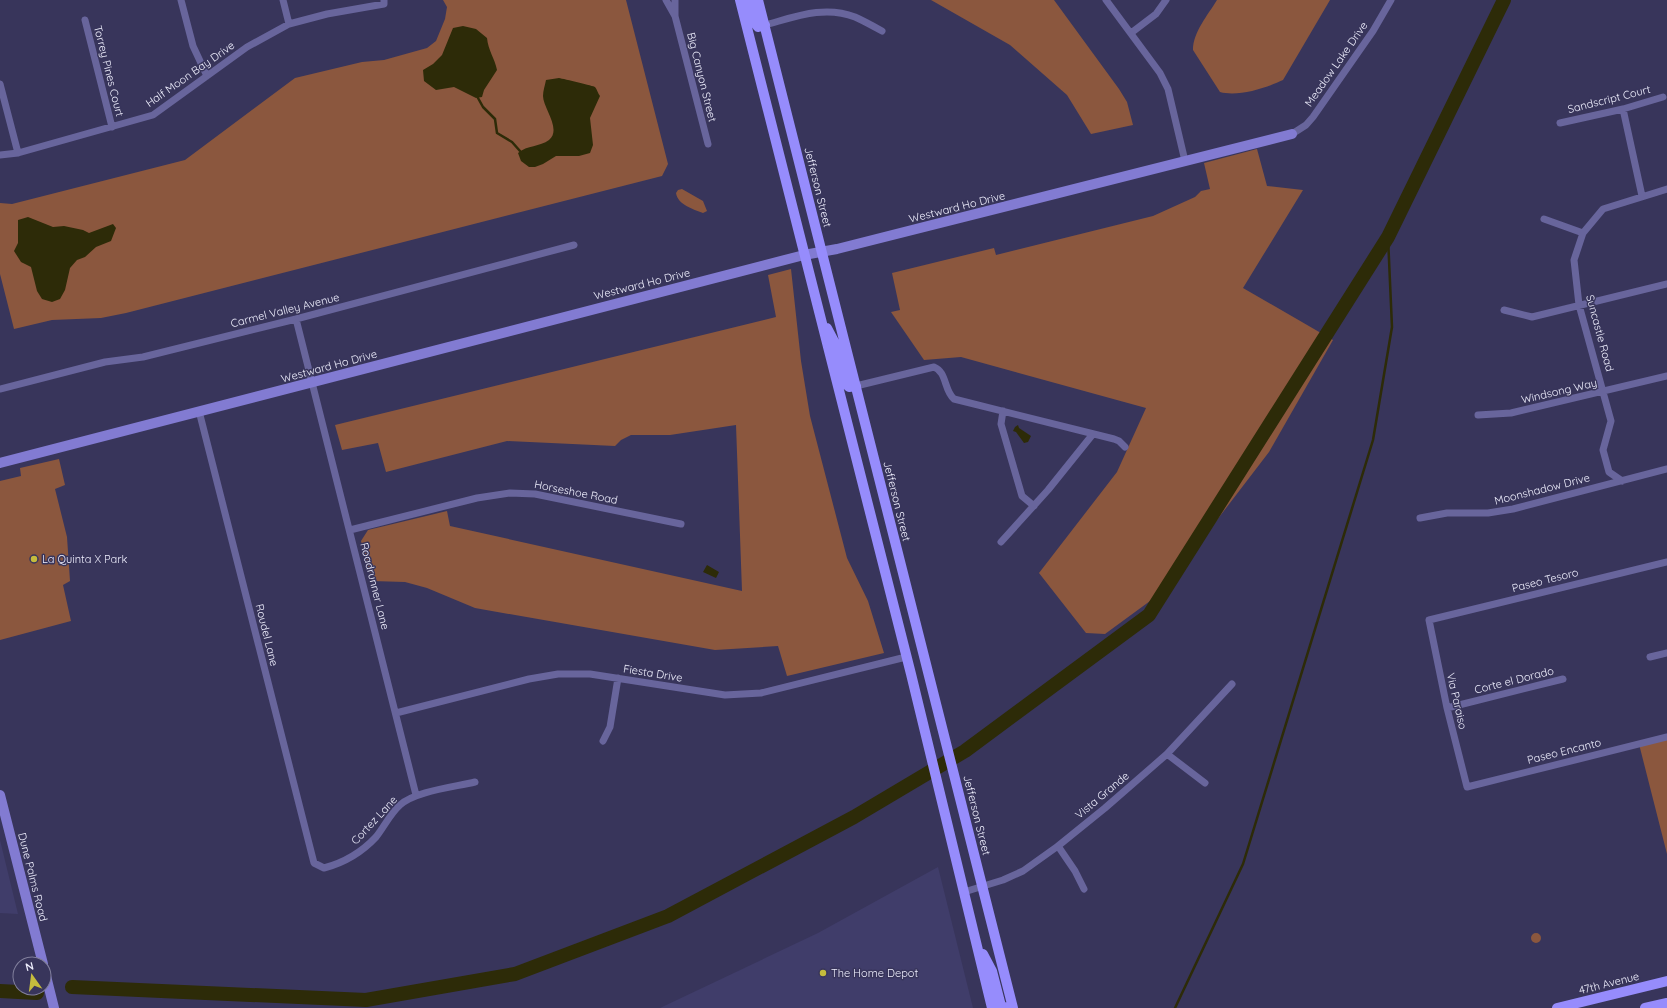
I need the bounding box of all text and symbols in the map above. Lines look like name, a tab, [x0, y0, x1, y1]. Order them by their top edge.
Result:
street label: Meadow Lake Drive	[1301, 19, 1371, 109]
street label: Torrey Pines Court	[91, 24, 127, 118]
street label: Big Canyon Street	[684, 31, 720, 123]
street label: Half Moon Bay Drive	[143, 38, 237, 110]
street label: Sandscript Court	[1566, 82, 1652, 116]
street label: Jefferson Street	[801, 145, 835, 229]
street label: Westward Ho Drive	[907, 188, 1007, 226]
street label: Westward Ho Drive	[592, 265, 692, 303]
street label: Carmel Valley Avenue	[229, 290, 341, 330]
street label: Suncastle Road	[1583, 293, 1617, 373]
street label: Westward Ho Drive	[280, 346, 378, 386]
street label: Windsong Way	[1520, 375, 1598, 407]
street label: Jefferson Street	[880, 459, 914, 543]
street label: Moonshadow Drive	[1493, 470, 1591, 508]
street label: Horseshoe Road	[533, 477, 619, 507]
street label: Roadrunner Lane	[357, 541, 393, 631]
place label: La Quinta X Park	[42, 552, 127, 566]
marker: La Quinta X Park	[29, 554, 39, 564]
street label: Paseo Tesoro	[1510, 565, 1580, 595]
street label: Roudel Lane	[252, 602, 282, 668]
street label: Fiesta Drive	[622, 661, 684, 685]
street label: Corte el Dorado	[1473, 663, 1556, 697]
street label: Via Paraiso	[1444, 671, 1470, 731]
street label: Paseo Encanto	[1526, 735, 1603, 767]
street label: Vista Grande	[1072, 768, 1132, 822]
street label: Jefferson Street	[960, 773, 994, 857]
street label: Cortez Lane	[348, 793, 400, 847]
street label: Dune Palms Road	[15, 831, 51, 923]
north arrow	[12, 956, 52, 996]
text: N	[24, 959, 35, 974]
place label: The Home Depot	[831, 966, 918, 980]
marker: The Home Depot	[818, 968, 828, 978]
street label: 47th Avenue	[1577, 969, 1641, 997]

